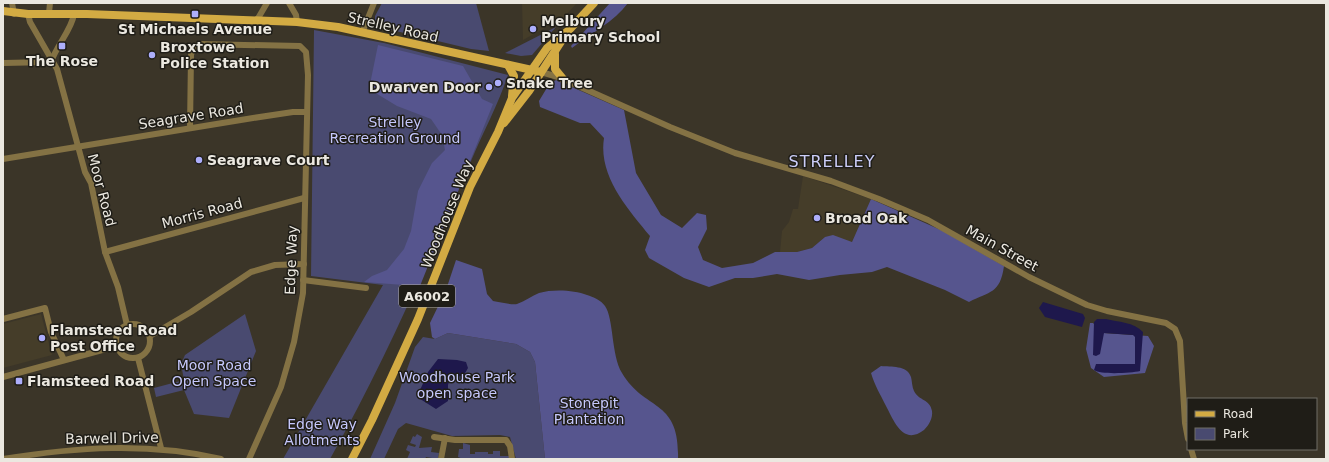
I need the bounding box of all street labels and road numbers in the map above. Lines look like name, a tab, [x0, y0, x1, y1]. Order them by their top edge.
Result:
street label: Strelley Road	[346, 9, 440, 45]
street label: Seagrave Road	[138, 100, 244, 132]
street label: Moor Road	[85, 152, 119, 228]
street label: Woodhouse Way	[418, 157, 476, 271]
street label: Morris Road	[160, 195, 244, 231]
street label: Main Street	[963, 222, 1041, 275]
street label: Edge Way	[282, 225, 300, 295]
road number: A6002	[399, 285, 455, 307]
street label: Barwell Drive	[65, 429, 159, 447]

